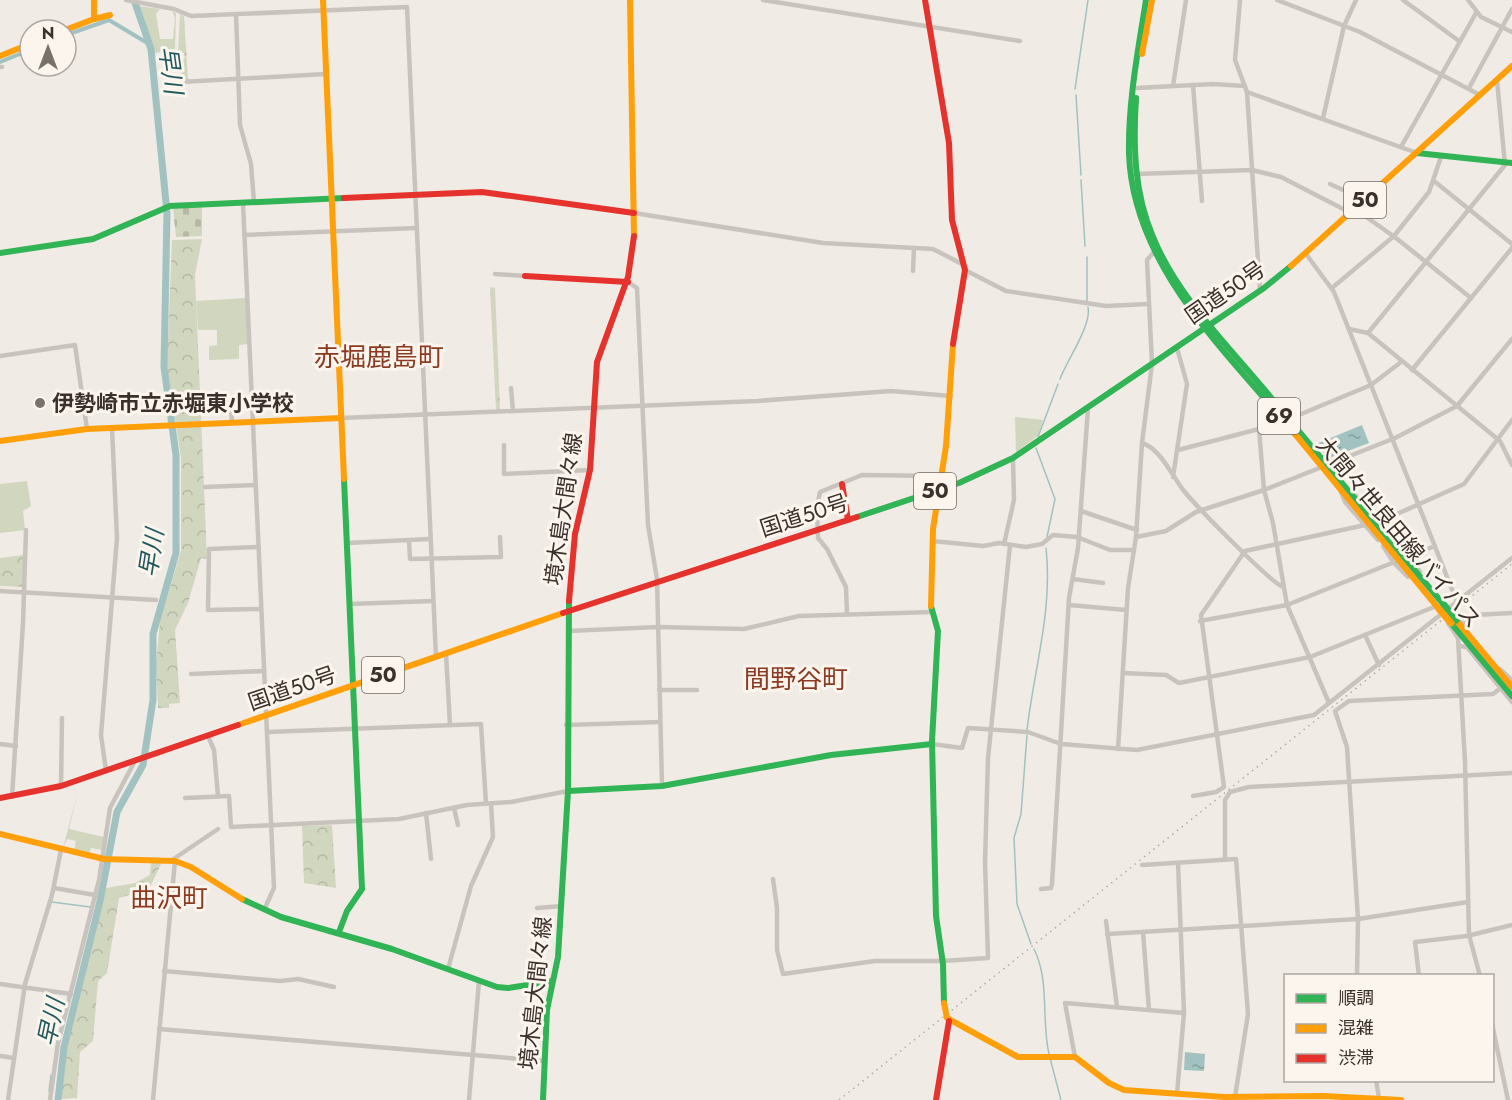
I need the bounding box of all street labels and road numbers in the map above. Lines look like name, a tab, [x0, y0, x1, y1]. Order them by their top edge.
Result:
road number: 50	[1344, 182, 1386, 218]
street label: 国道50号	[1178, 253, 1272, 331]
road number: 69	[1258, 398, 1300, 434]
street label: 大間々世良田線バイパス	[1309, 429, 1489, 635]
street label: 境木島大間々線	[536, 431, 590, 587]
road number: 50	[914, 473, 956, 509]
street label: 国道50号	[755, 486, 853, 544]
road number: 50	[362, 657, 404, 693]
street label: 国道50号	[243, 658, 341, 718]
street label: 境木島大間々線	[511, 915, 559, 1071]

